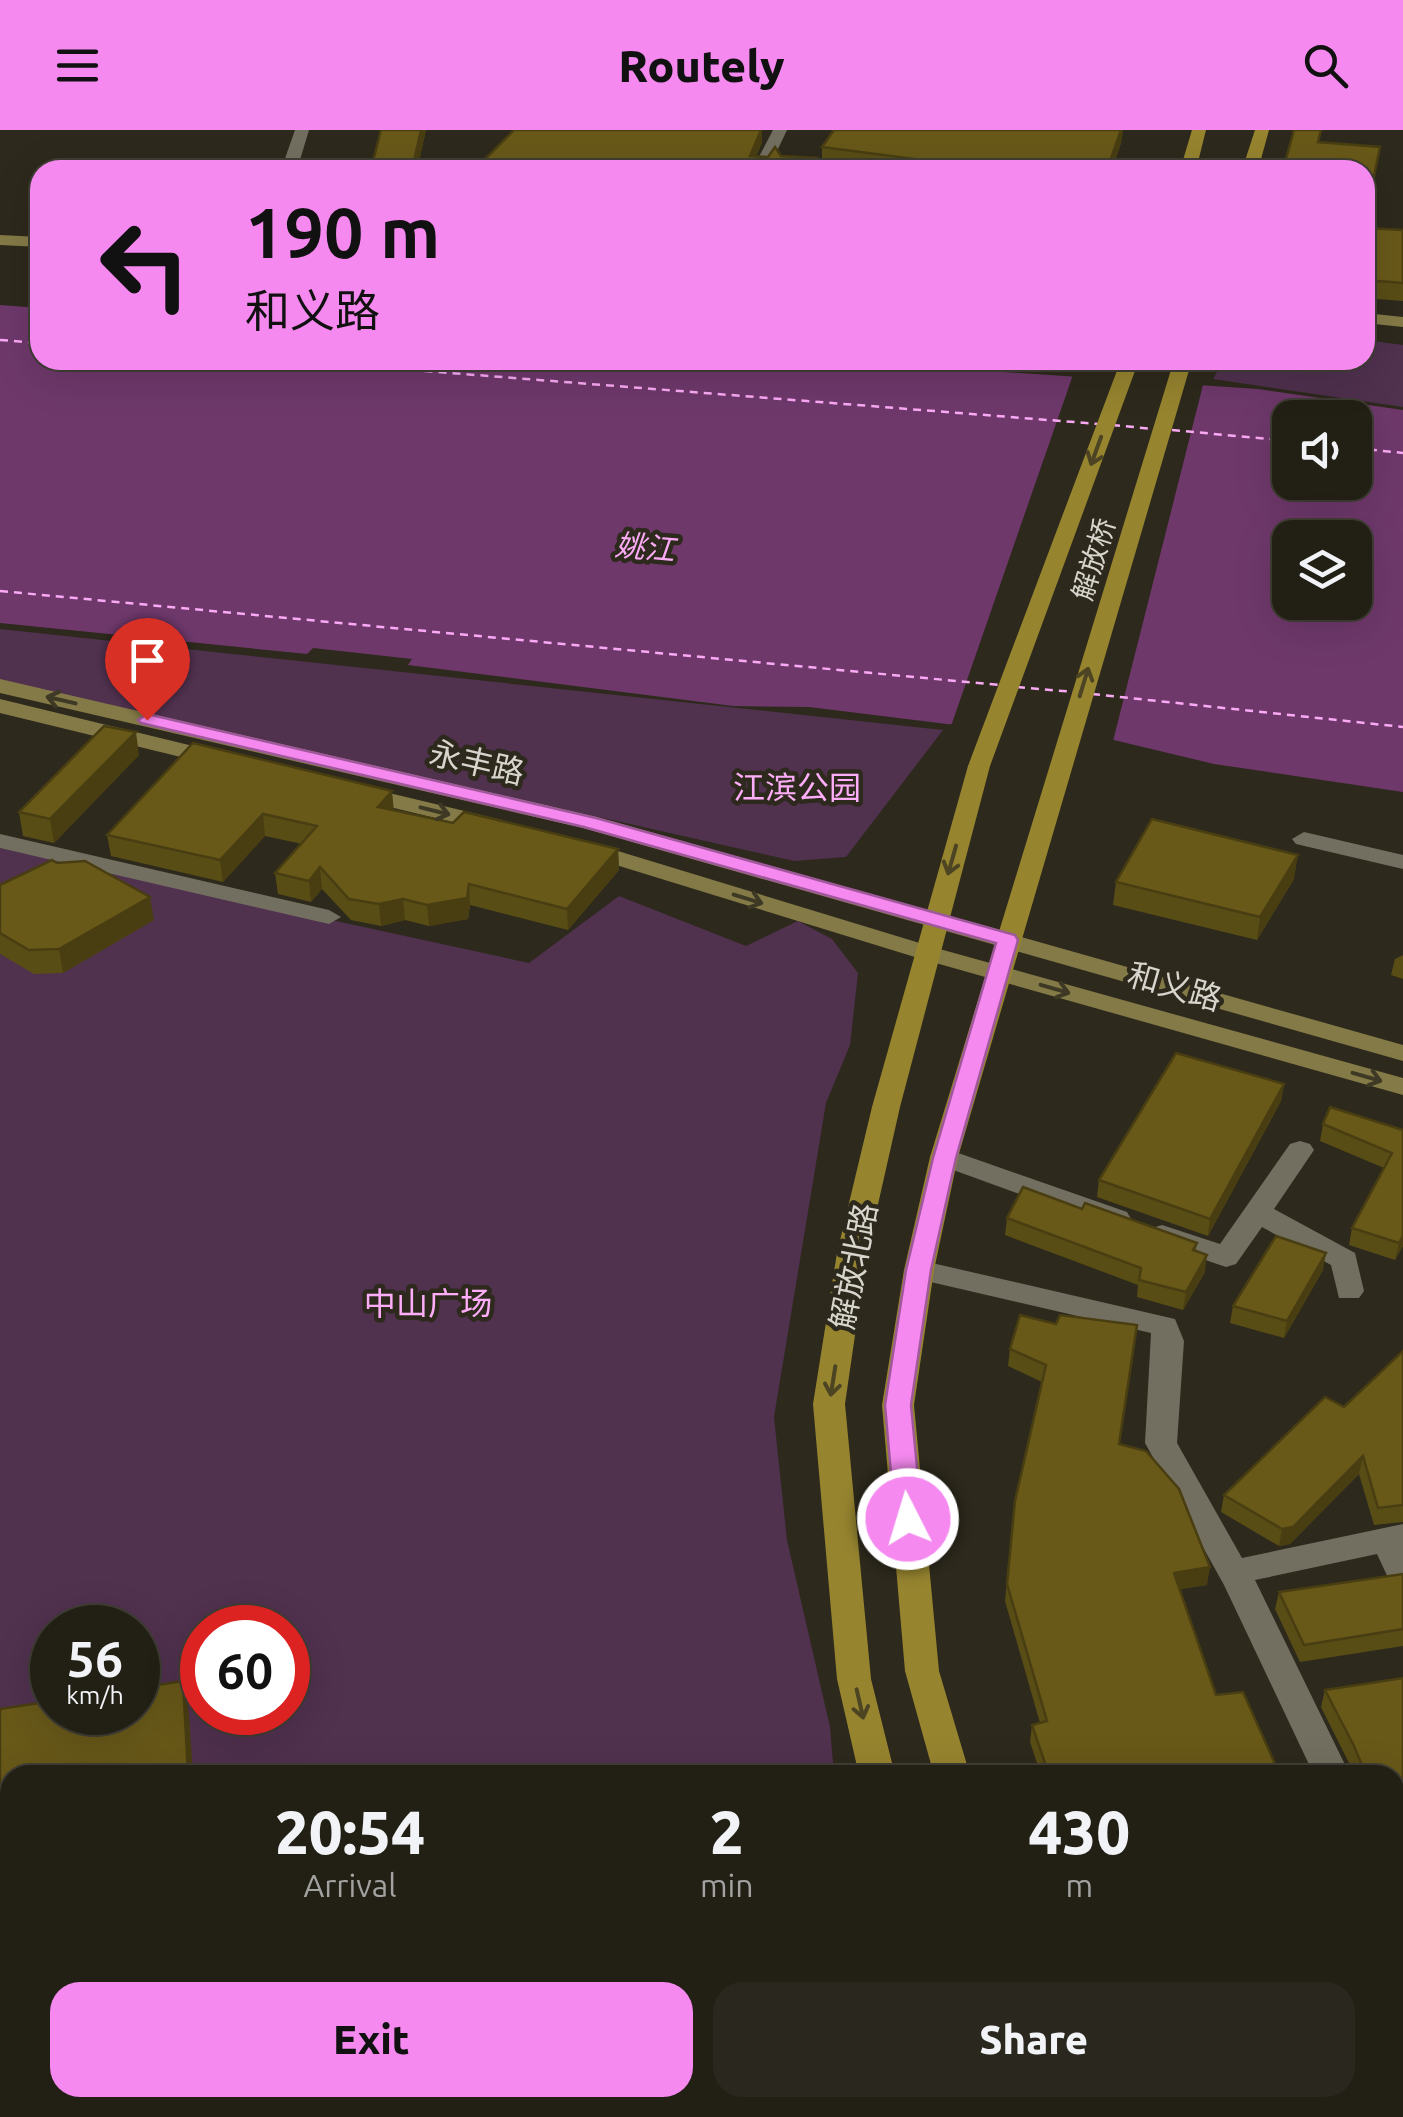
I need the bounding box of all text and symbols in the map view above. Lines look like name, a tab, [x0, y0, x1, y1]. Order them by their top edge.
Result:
icon: menu	[50, 38, 105, 93]
icon: search	[1298, 38, 1353, 93]
text: Routely	[618, 40, 785, 91]
text: 190 m	[245, 193, 440, 271]
icon: left	[80, 200, 210, 330]
text: 和义路	[245, 285, 380, 336]
map controls	[1272, 400, 1372, 620]
button: sound	[1272, 400, 1372, 500]
one-way arrow	[1086, 435, 1104, 466]
street label: 解放桥	[1066, 514, 1120, 604]
button: layers	[1272, 520, 1372, 620]
water label: 姚江	[614, 527, 679, 567]
pin	[105, 618, 190, 721]
icon: arrive	[120, 633, 175, 688]
one-way arrow	[1076, 666, 1094, 698]
one-way arrow	[46, 689, 78, 708]
street label: 永丰路	[426, 734, 528, 790]
park label: 江滨公园	[733, 769, 861, 805]
one-way arrow	[418, 803, 450, 821]
one-way arrow	[941, 844, 960, 875]
one-way arrow	[732, 891, 763, 909]
street label: 和义路	[1124, 955, 1226, 1017]
one-way arrow	[1038, 981, 1070, 999]
one-way arrow	[1351, 1069, 1382, 1087]
street label: 解放北路	[823, 1200, 883, 1332]
park label: 中山广场	[364, 1285, 492, 1321]
one-way arrow	[823, 1364, 842, 1397]
position arrow	[856, 1467, 960, 1571]
speed limit sign: 60	[180, 1605, 310, 1735]
text: 56	[67, 1630, 123, 1686]
text: km/h	[66, 1681, 124, 1709]
one-way arrow	[852, 1687, 870, 1719]
text: 20:54	[275, 1798, 425, 1865]
text: 2	[710, 1798, 744, 1865]
text: 430	[1029, 1798, 1130, 1865]
text: Arrival	[303, 1867, 397, 1903]
text: min	[700, 1867, 754, 1903]
text: m	[1065, 1867, 1093, 1903]
button: Exit	[50, 1982, 693, 2097]
button: Share	[713, 1982, 1355, 2097]

